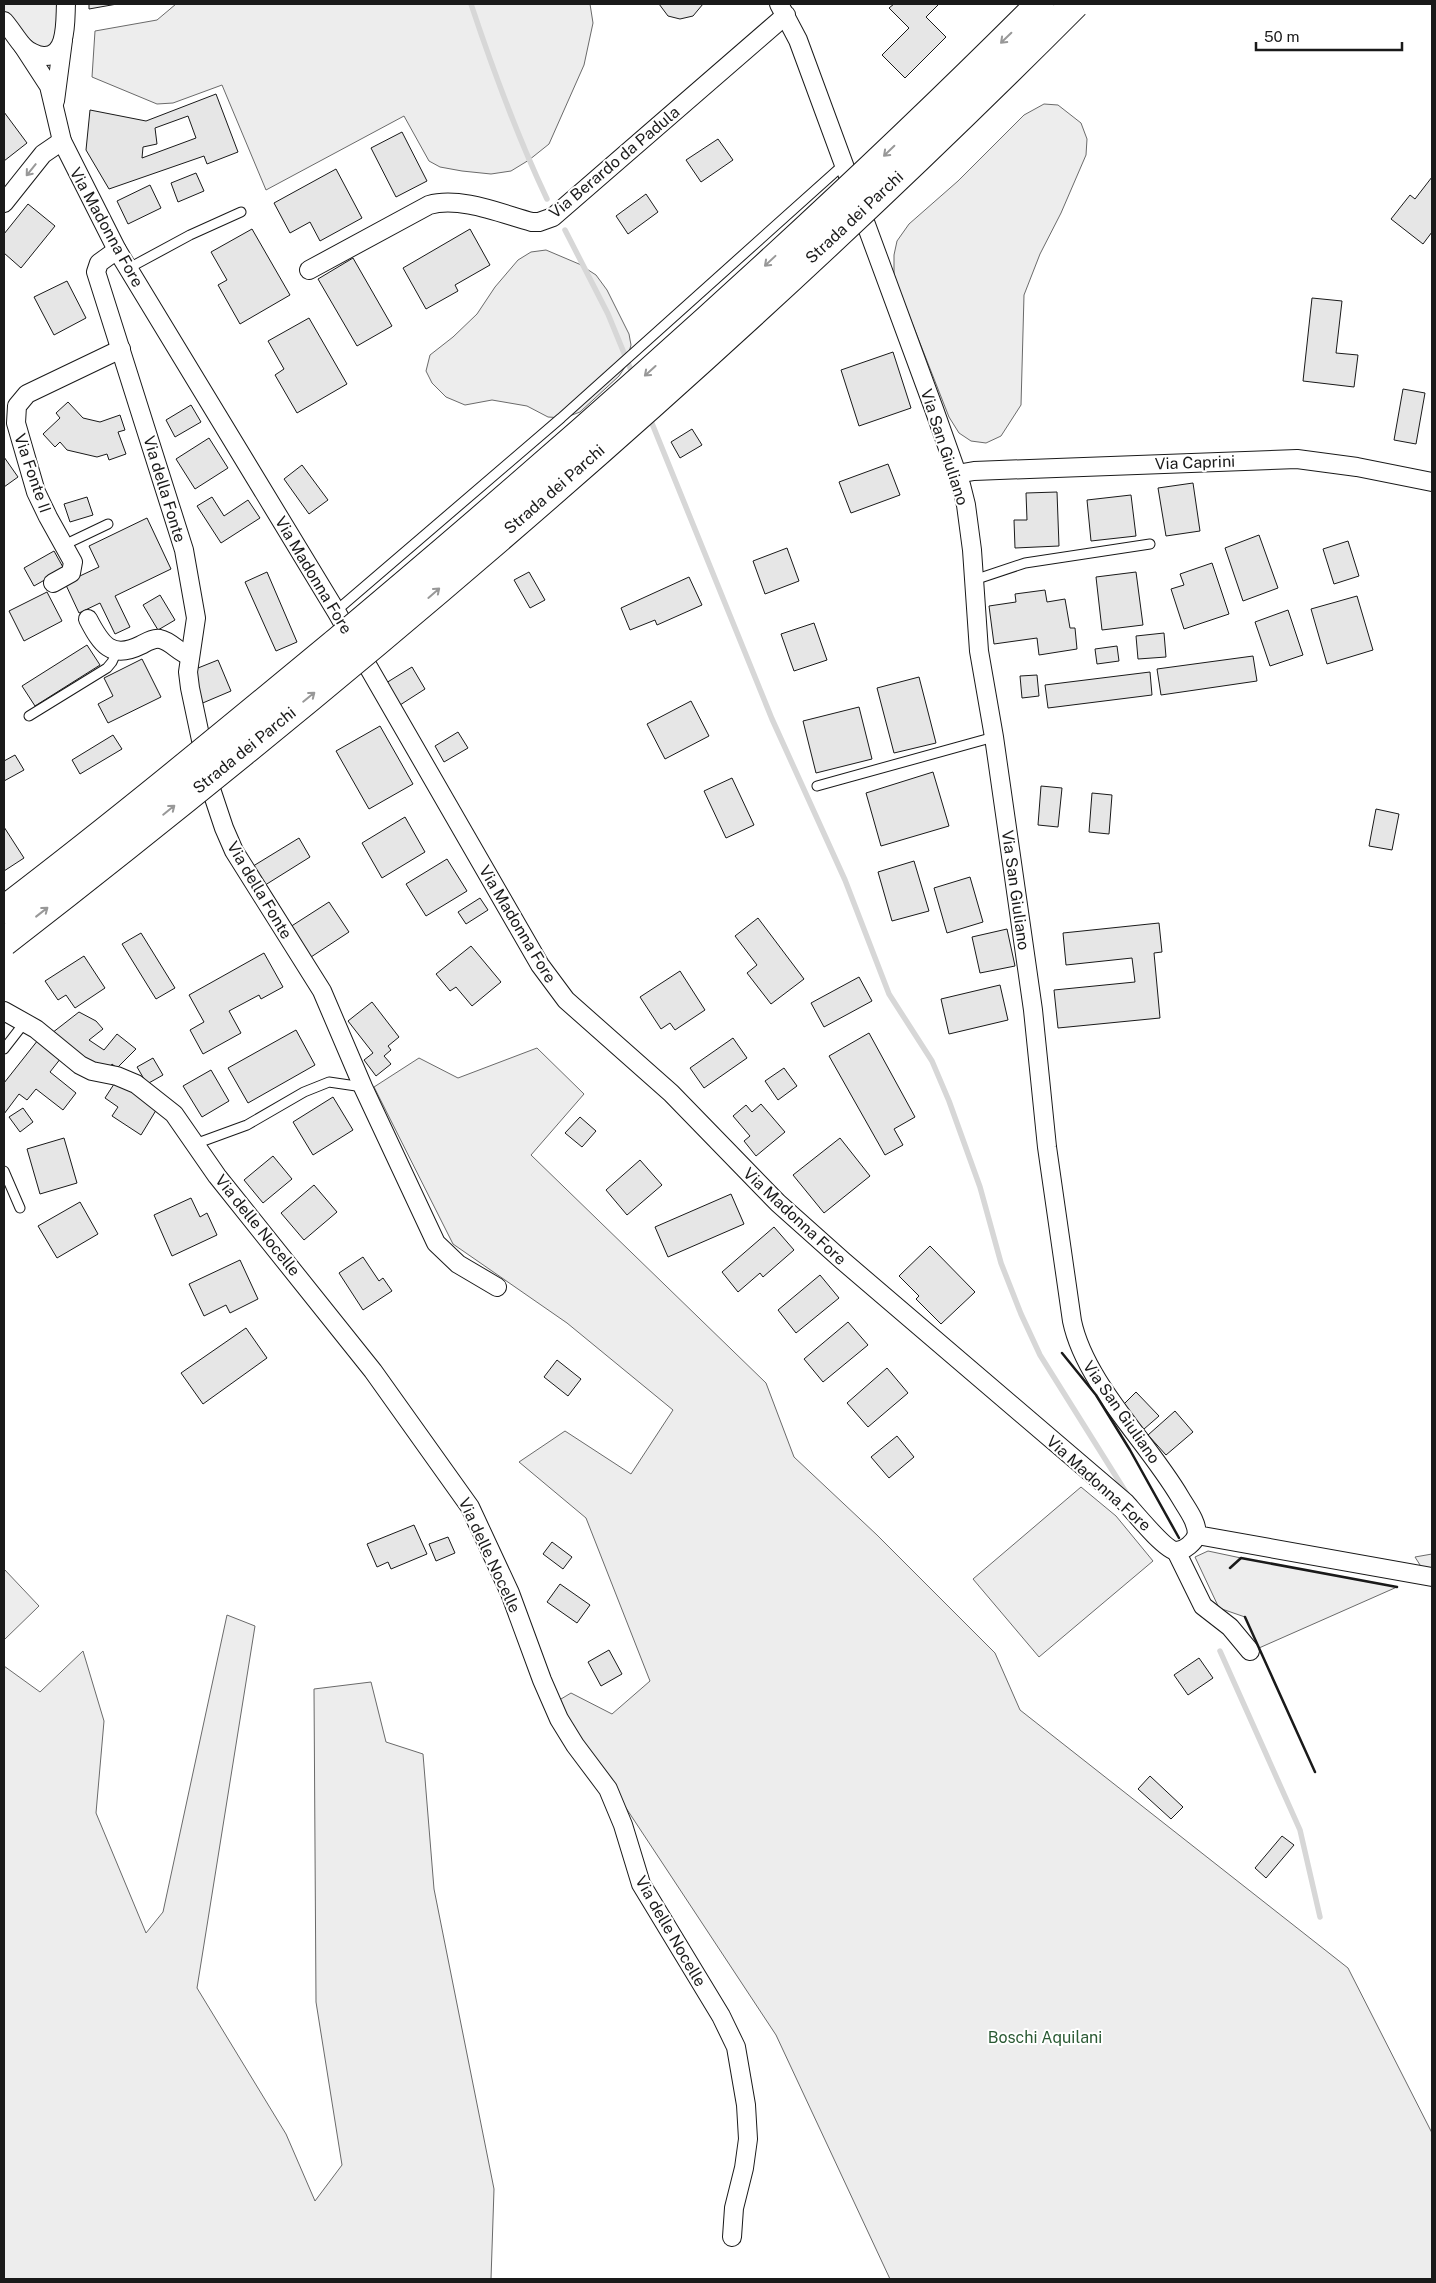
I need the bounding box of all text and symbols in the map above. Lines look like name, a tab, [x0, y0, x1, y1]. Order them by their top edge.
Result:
scale bar	[1256, 20, 1402, 52]
text: 50 m	[1264, 28, 1299, 45]
one-way arrow	[999, 32, 1012, 44]
street label: Via Berardo da Padula	[545, 102, 683, 222]
one-way arrow	[883, 144, 895, 156]
one-way arrow	[25, 163, 36, 176]
street label: Via Madonna Fore	[66, 164, 147, 290]
street label: Strada dei Parchi	[802, 167, 907, 268]
one-way arrow	[763, 255, 776, 267]
one-way arrow	[643, 365, 656, 377]
street label: Via San Giuliano	[917, 387, 972, 508]
street label: Via Fonte II	[10, 431, 55, 515]
street label: Via della Fonte	[139, 434, 190, 545]
street label: Strada dei Parchi	[500, 441, 608, 538]
street label: Via Caprini	[1155, 452, 1235, 473]
street label: Via Madonna Fore	[271, 513, 356, 637]
one-way arrow	[428, 588, 441, 599]
one-way arrow	[302, 691, 315, 702]
street label: Strada dei Parchi	[189, 703, 300, 798]
one-way arrow	[162, 805, 175, 816]
street label: Via San Giuliano	[998, 829, 1033, 951]
street label: Via della Fonte	[223, 838, 296, 942]
street label: Via Madonna Fore	[475, 862, 560, 986]
one-way arrow	[35, 906, 48, 917]
street label: Via Madonna Fore	[739, 1164, 850, 1269]
street label: Via delle Nocelle	[211, 1171, 304, 1280]
street label: Via San Giuliano	[1079, 1357, 1164, 1467]
street label: Via Madonna Fore	[1043, 1432, 1155, 1535]
street label: Via delle Nocelle	[455, 1495, 524, 1616]
street label: Via delle Nocelle	[631, 1873, 710, 1990]
park label: Boschi Aquilani	[988, 2028, 1102, 2047]

